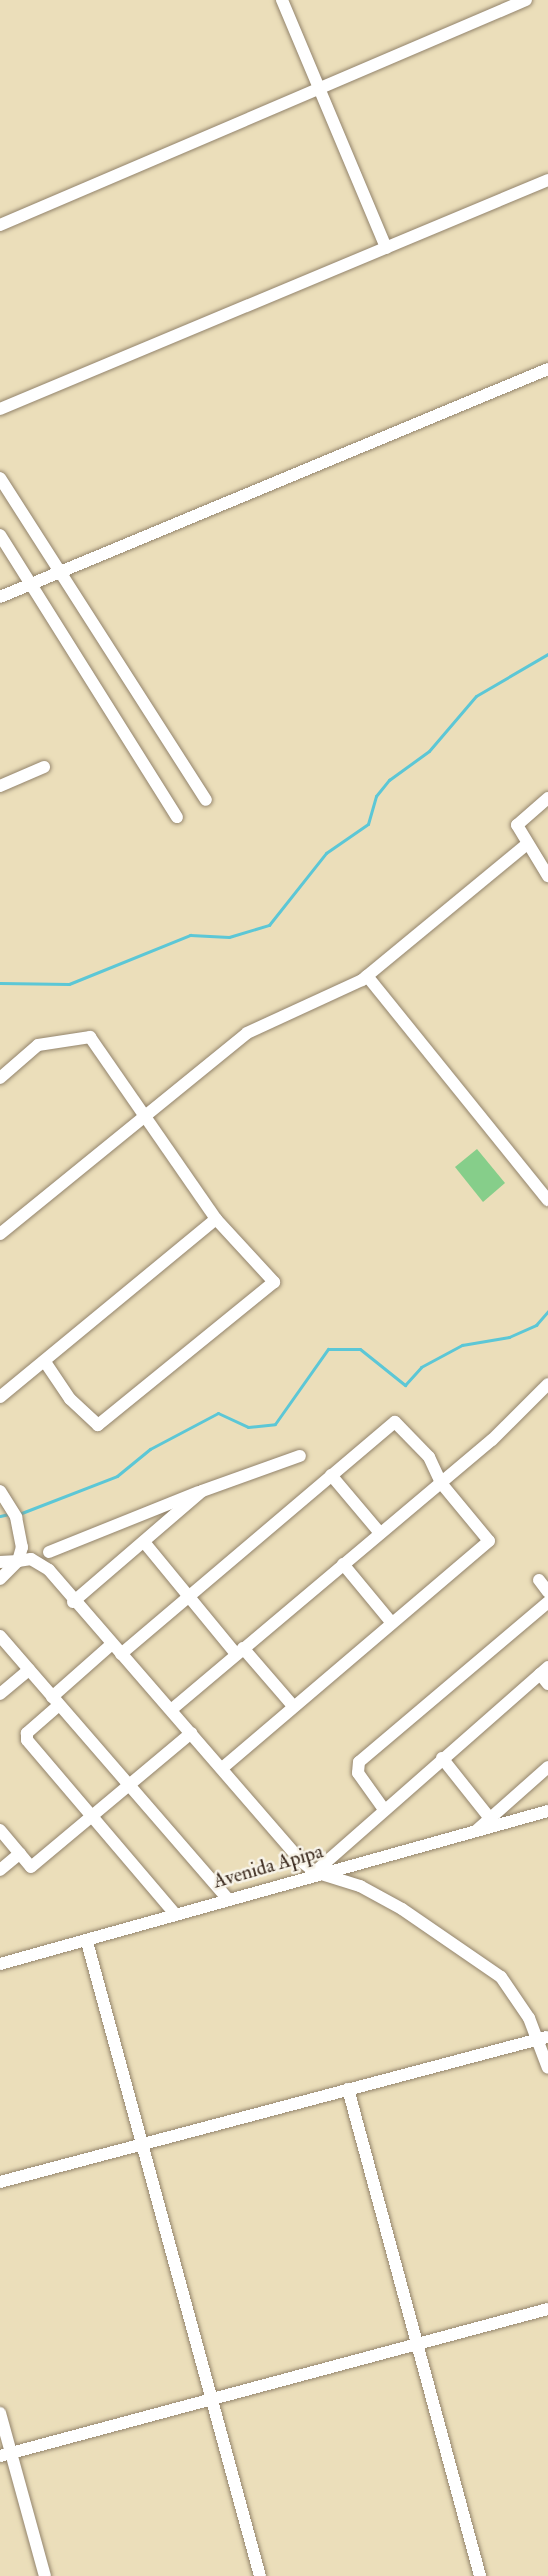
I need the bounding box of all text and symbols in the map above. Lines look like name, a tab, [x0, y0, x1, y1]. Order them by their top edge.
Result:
street label: Avenida Apipa	[210, 1839, 326, 1893]

